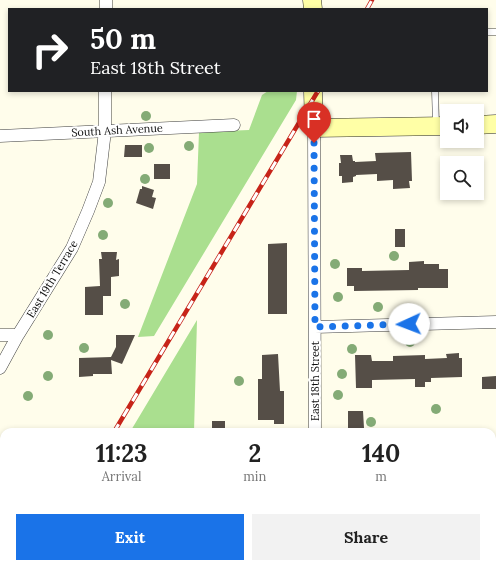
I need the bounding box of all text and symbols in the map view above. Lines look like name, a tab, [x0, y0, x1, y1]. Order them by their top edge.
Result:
text: 50 m	[90, 21, 156, 57]
icon: right	[24, 24, 76, 76]
text: East 18th Street	[90, 56, 221, 79]
pin	[297, 102, 331, 143]
map controls	[440, 104, 484, 200]
button: sound	[440, 104, 484, 148]
icon: arrive	[303, 108, 325, 130]
street label: South Ash Avenue	[71, 121, 163, 139]
button: search	[440, 156, 484, 200]
street label: East 19th Terrace	[23, 238, 81, 320]
position arrow	[388, 303, 430, 345]
street label: East 18th Street	[308, 340, 322, 421]
text: 11:23	[96, 438, 147, 469]
text: 2	[248, 438, 261, 469]
text: 140	[362, 438, 400, 469]
text: Arrival	[102, 468, 141, 485]
text: min	[243, 468, 266, 485]
text: m	[375, 468, 387, 485]
button: Exit	[16, 514, 244, 560]
button: Share	[252, 514, 480, 560]

